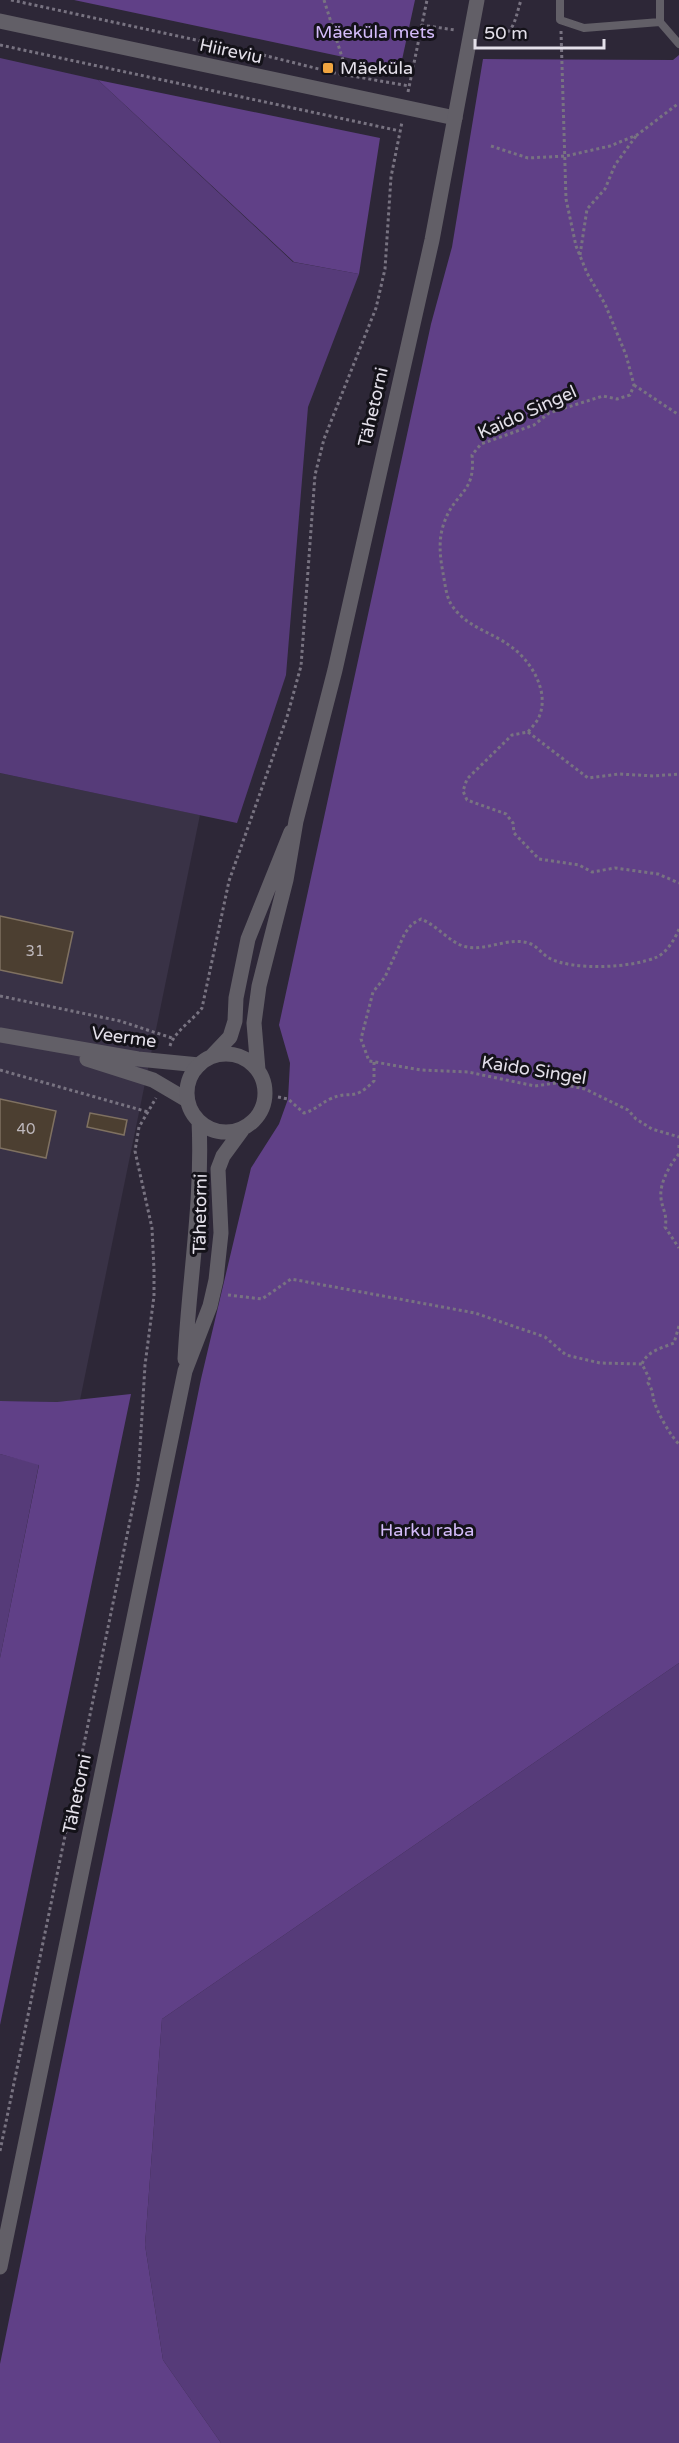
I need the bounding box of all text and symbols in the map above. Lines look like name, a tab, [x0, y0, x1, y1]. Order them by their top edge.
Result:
scale bar	[475, 12, 604, 50]
park label: Mäeküla mets	[315, 21, 435, 43]
text: 50 m	[484, 22, 528, 44]
street label: Hiireviu	[197, 34, 265, 68]
place label: Mäeküla	[340, 57, 413, 79]
marker: Mäeküla	[321, 61, 335, 75]
street label: Tähetorni	[353, 365, 393, 449]
street label: Kaido Singel	[474, 380, 580, 444]
house number: 31	[26, 942, 44, 960]
street label: Veerme	[90, 1022, 158, 1052]
street label: Kaido Singel	[480, 1051, 588, 1089]
house number: 40	[17, 1120, 35, 1138]
street label: Tähetorni	[188, 1173, 212, 1255]
park label: Harku raba	[380, 1519, 474, 1541]
street label: Tähetorni	[58, 1752, 96, 1836]

